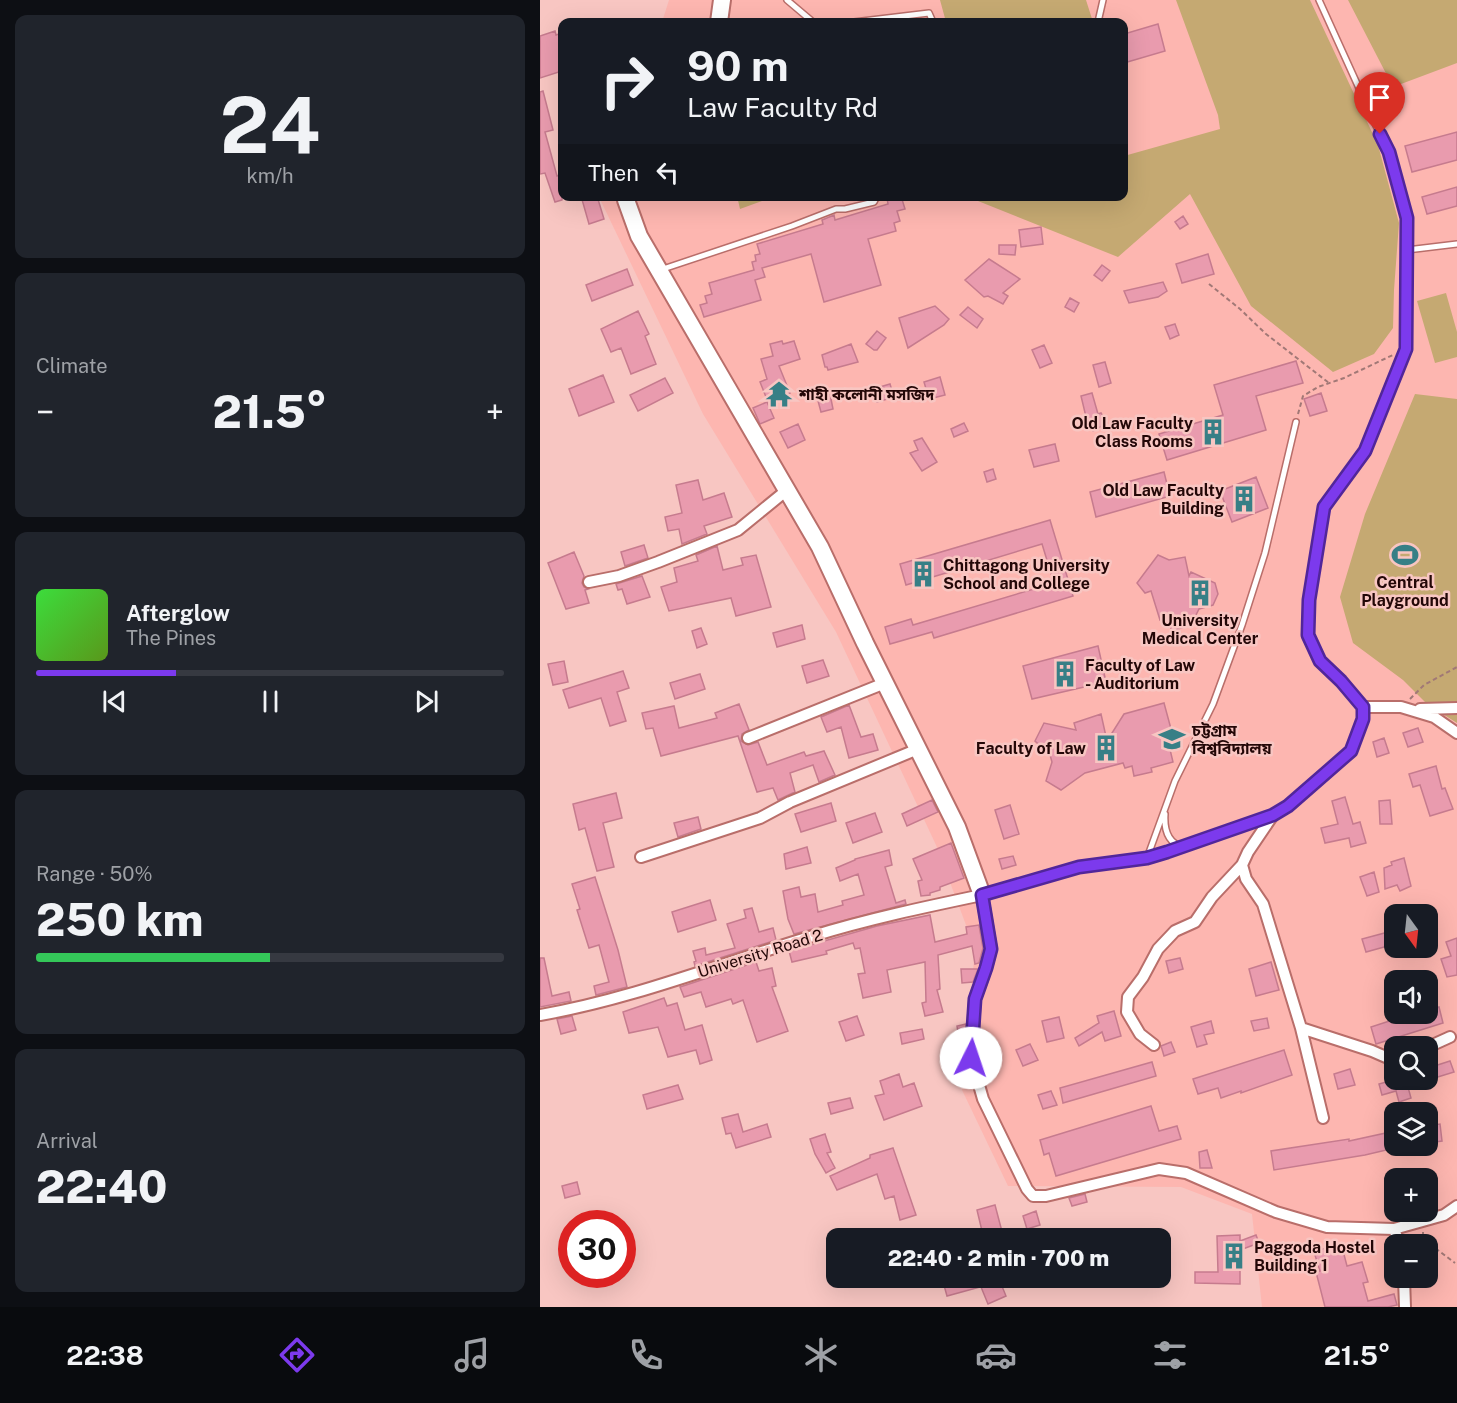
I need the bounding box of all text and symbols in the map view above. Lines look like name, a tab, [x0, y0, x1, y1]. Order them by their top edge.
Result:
text: 90 m	[687, 41, 789, 90]
icon: right	[588, 42, 666, 120]
pin	[1354, 72, 1405, 134]
text: 24	[220, 79, 320, 171]
icon: arrive	[1363, 81, 1396, 114]
text: Law Faculty Rd	[687, 91, 878, 123]
icon: left	[651, 156, 684, 189]
text: Then	[588, 160, 639, 186]
text: km/h	[246, 164, 294, 188]
text: Climate	[36, 354, 108, 378]
temple icon: শাহী কলোনী মসজিদ	[764, 379, 794, 409]
text: 21.5°	[213, 385, 327, 438]
place label: শাহী কলোনী মসজিদ	[798, 385, 935, 404]
text: −	[36, 393, 54, 431]
text: +	[486, 393, 504, 431]
place label: Old Law Faculty Class Rooms	[1072, 414, 1193, 451]
building icon: Old Law Faculty Class Rooms	[1198, 417, 1228, 447]
place label: Old Law Faculty Building	[1103, 481, 1224, 518]
building icon: Old Law Faculty Building	[1229, 484, 1259, 514]
sports icon: Central Playground	[1390, 540, 1420, 570]
place label: Chittagong University School and College	[943, 556, 1110, 593]
building icon: Chittagong University School and College	[908, 559, 938, 589]
place label: Central Playground	[1361, 573, 1449, 610]
building icon: University Medical Center	[1185, 578, 1215, 608]
text: Afterglow	[126, 600, 230, 626]
place label: University Medical Center	[1142, 611, 1259, 648]
text: The Pines	[126, 626, 216, 650]
place label: Faculty of Law - Auditorium	[1085, 656, 1196, 693]
building icon: Faculty of Law - Auditorium	[1050, 659, 1080, 689]
icon: previous	[98, 685, 131, 718]
icon: pause	[254, 685, 287, 718]
icon: next	[410, 685, 443, 718]
place label: চট্টগ্রাম বিশ্ববিদ্যালয়	[1191, 721, 1273, 758]
school or university icon: চট্টগ্রাম বিশ্ববিদ্যালয়	[1157, 724, 1187, 754]
building icon: Faculty of Law	[1091, 733, 1121, 763]
place label: Faculty of Law	[976, 739, 1086, 758]
text: Range · 50%	[36, 862, 153, 886]
text: 250 km	[36, 893, 203, 946]
north arrow	[1384, 904, 1438, 958]
map controls	[1384, 904, 1438, 1288]
street label: University Road 2	[695, 925, 825, 982]
button: sound	[1384, 970, 1438, 1024]
position arrow	[939, 1026, 1003, 1090]
button: search	[1384, 1036, 1438, 1090]
button: layers	[1384, 1102, 1438, 1156]
text: Arrival	[36, 1129, 98, 1153]
text: 22:40	[36, 1160, 168, 1213]
button: +	[1384, 1168, 1438, 1222]
speed limit sign: 30	[558, 1210, 636, 1288]
button: −	[1384, 1234, 1438, 1288]
place label: Paggoda Hostel Building 1	[1254, 1238, 1375, 1275]
building icon: Paggoda Hostel Building 1	[1219, 1241, 1249, 1271]
text: 22:40 · 2 min · 700 m	[888, 1245, 1109, 1271]
icon: directions	[276, 1334, 318, 1376]
icon: music	[451, 1334, 493, 1376]
icon: phone	[625, 1334, 667, 1376]
icon: climate	[800, 1334, 842, 1376]
icon: car	[975, 1334, 1017, 1376]
icon: filters	[1149, 1334, 1191, 1376]
text: 22:38	[66, 1339, 144, 1371]
text: 21.5°	[1324, 1339, 1391, 1371]

